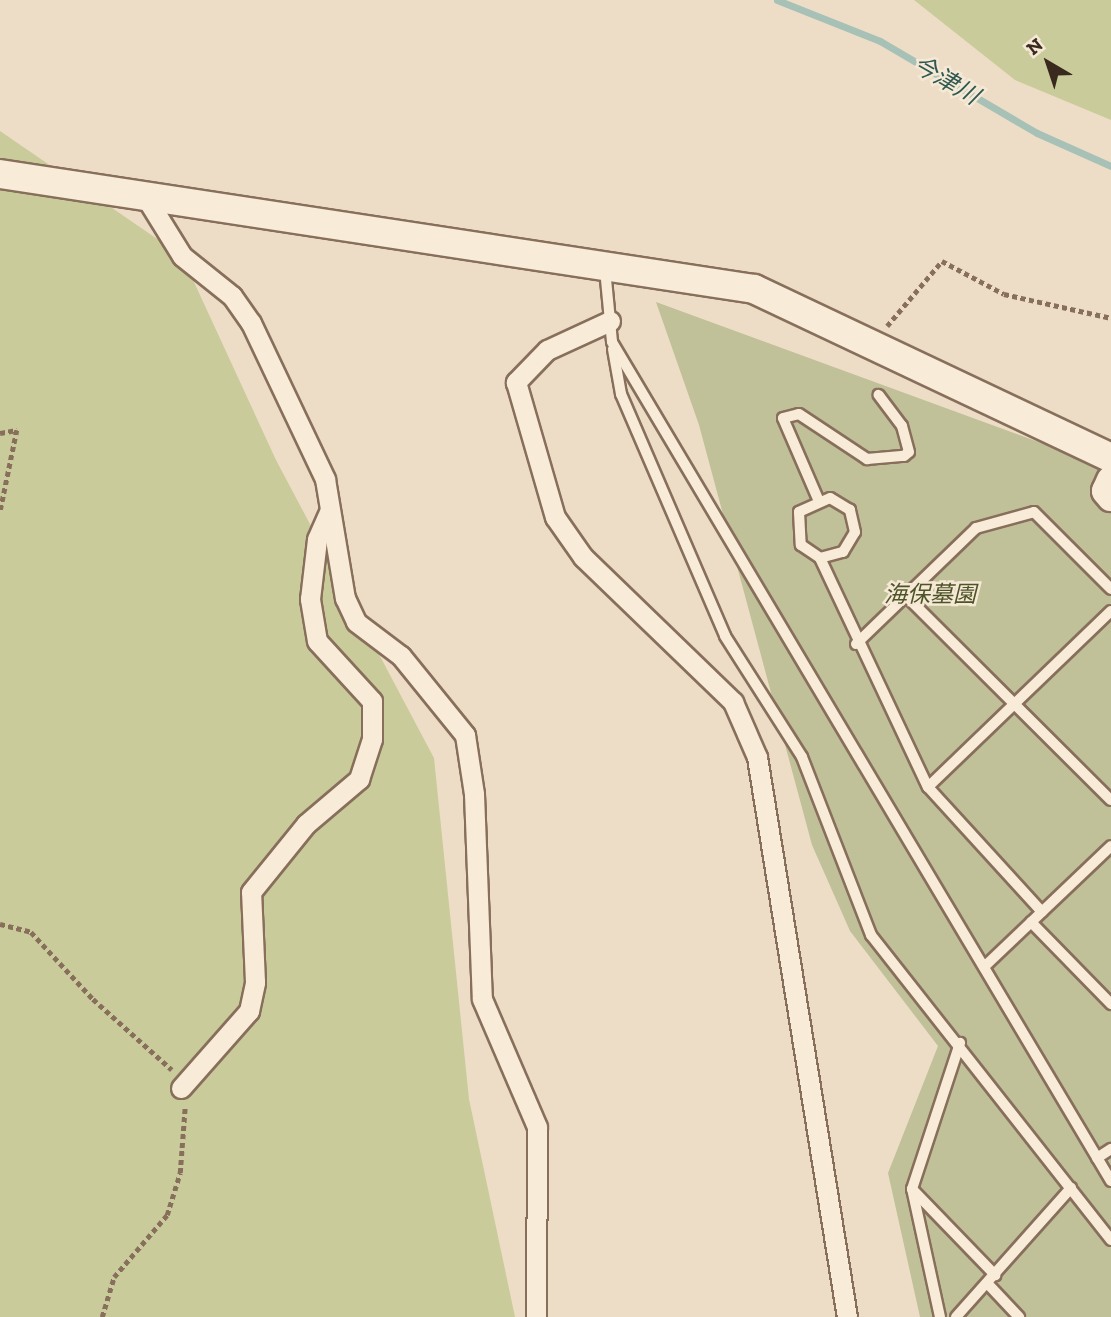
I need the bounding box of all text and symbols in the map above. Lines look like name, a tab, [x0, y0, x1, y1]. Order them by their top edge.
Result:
north arrow	[1013, 28, 1083, 98]
text: N	[1022, 33, 1047, 60]
water label: 今津川	[908, 50, 984, 110]
park label: 海保墓園	[884, 580, 976, 608]

